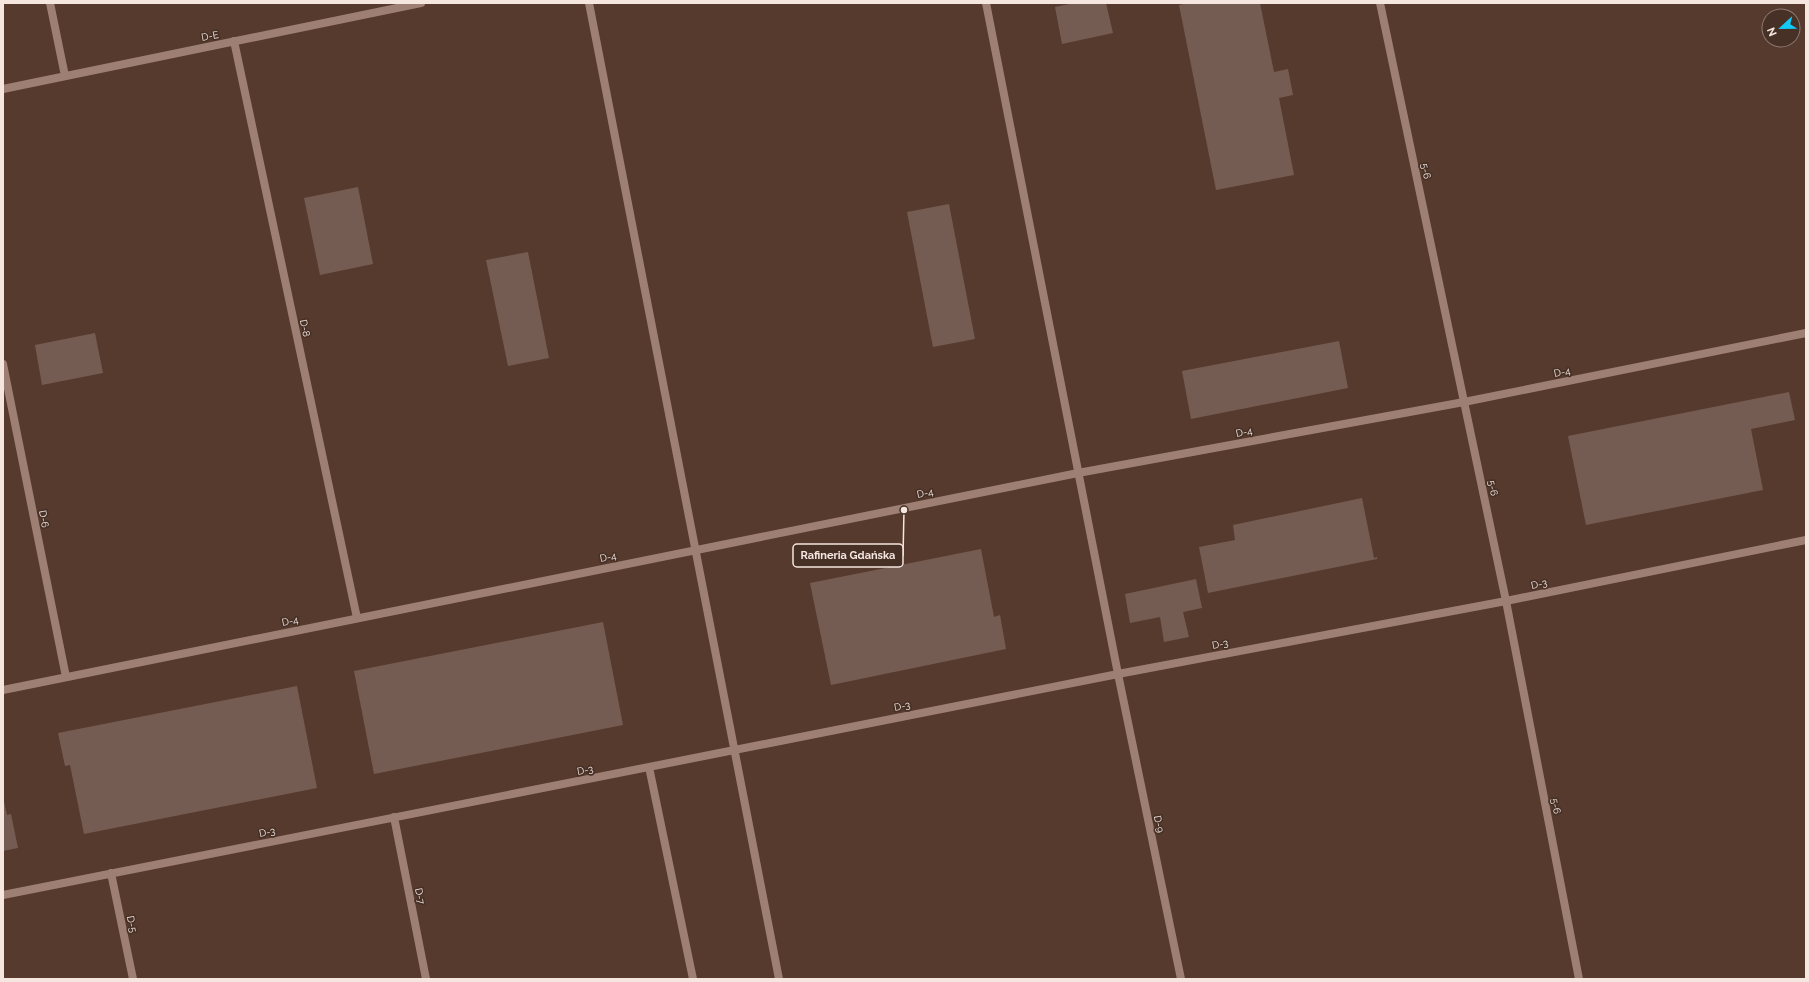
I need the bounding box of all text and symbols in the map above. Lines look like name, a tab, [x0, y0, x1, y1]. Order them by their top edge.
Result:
north arrow	[1761, 8, 1801, 48]
text: N	[1765, 25, 1780, 38]
street label: D-E	[200, 29, 220, 43]
street label: 5-6	[1419, 162, 1433, 180]
street label: D-8	[298, 318, 312, 338]
street label: D-4	[1553, 365, 1572, 379]
street label: D-4	[1235, 425, 1254, 439]
street label: 5-6	[1486, 479, 1500, 497]
street label: D-4	[916, 486, 935, 500]
street label: D-6	[37, 509, 51, 529]
callout: Rafineria Gdańska	[793, 544, 903, 567]
text: Rafineria Gdańska	[801, 549, 895, 562]
street label: D-4	[599, 550, 618, 564]
street label: D-3	[1530, 577, 1548, 591]
street label: D-4	[281, 614, 300, 628]
street label: D-3	[1211, 637, 1229, 651]
street label: D-3	[893, 699, 911, 713]
street label: D-3	[576, 763, 594, 777]
street label: 5-6	[1549, 797, 1563, 815]
street label: D-9	[1152, 814, 1166, 834]
street label: D-3	[258, 825, 276, 839]
street label: D-7	[413, 887, 427, 906]
street label: D-5	[125, 915, 139, 934]

